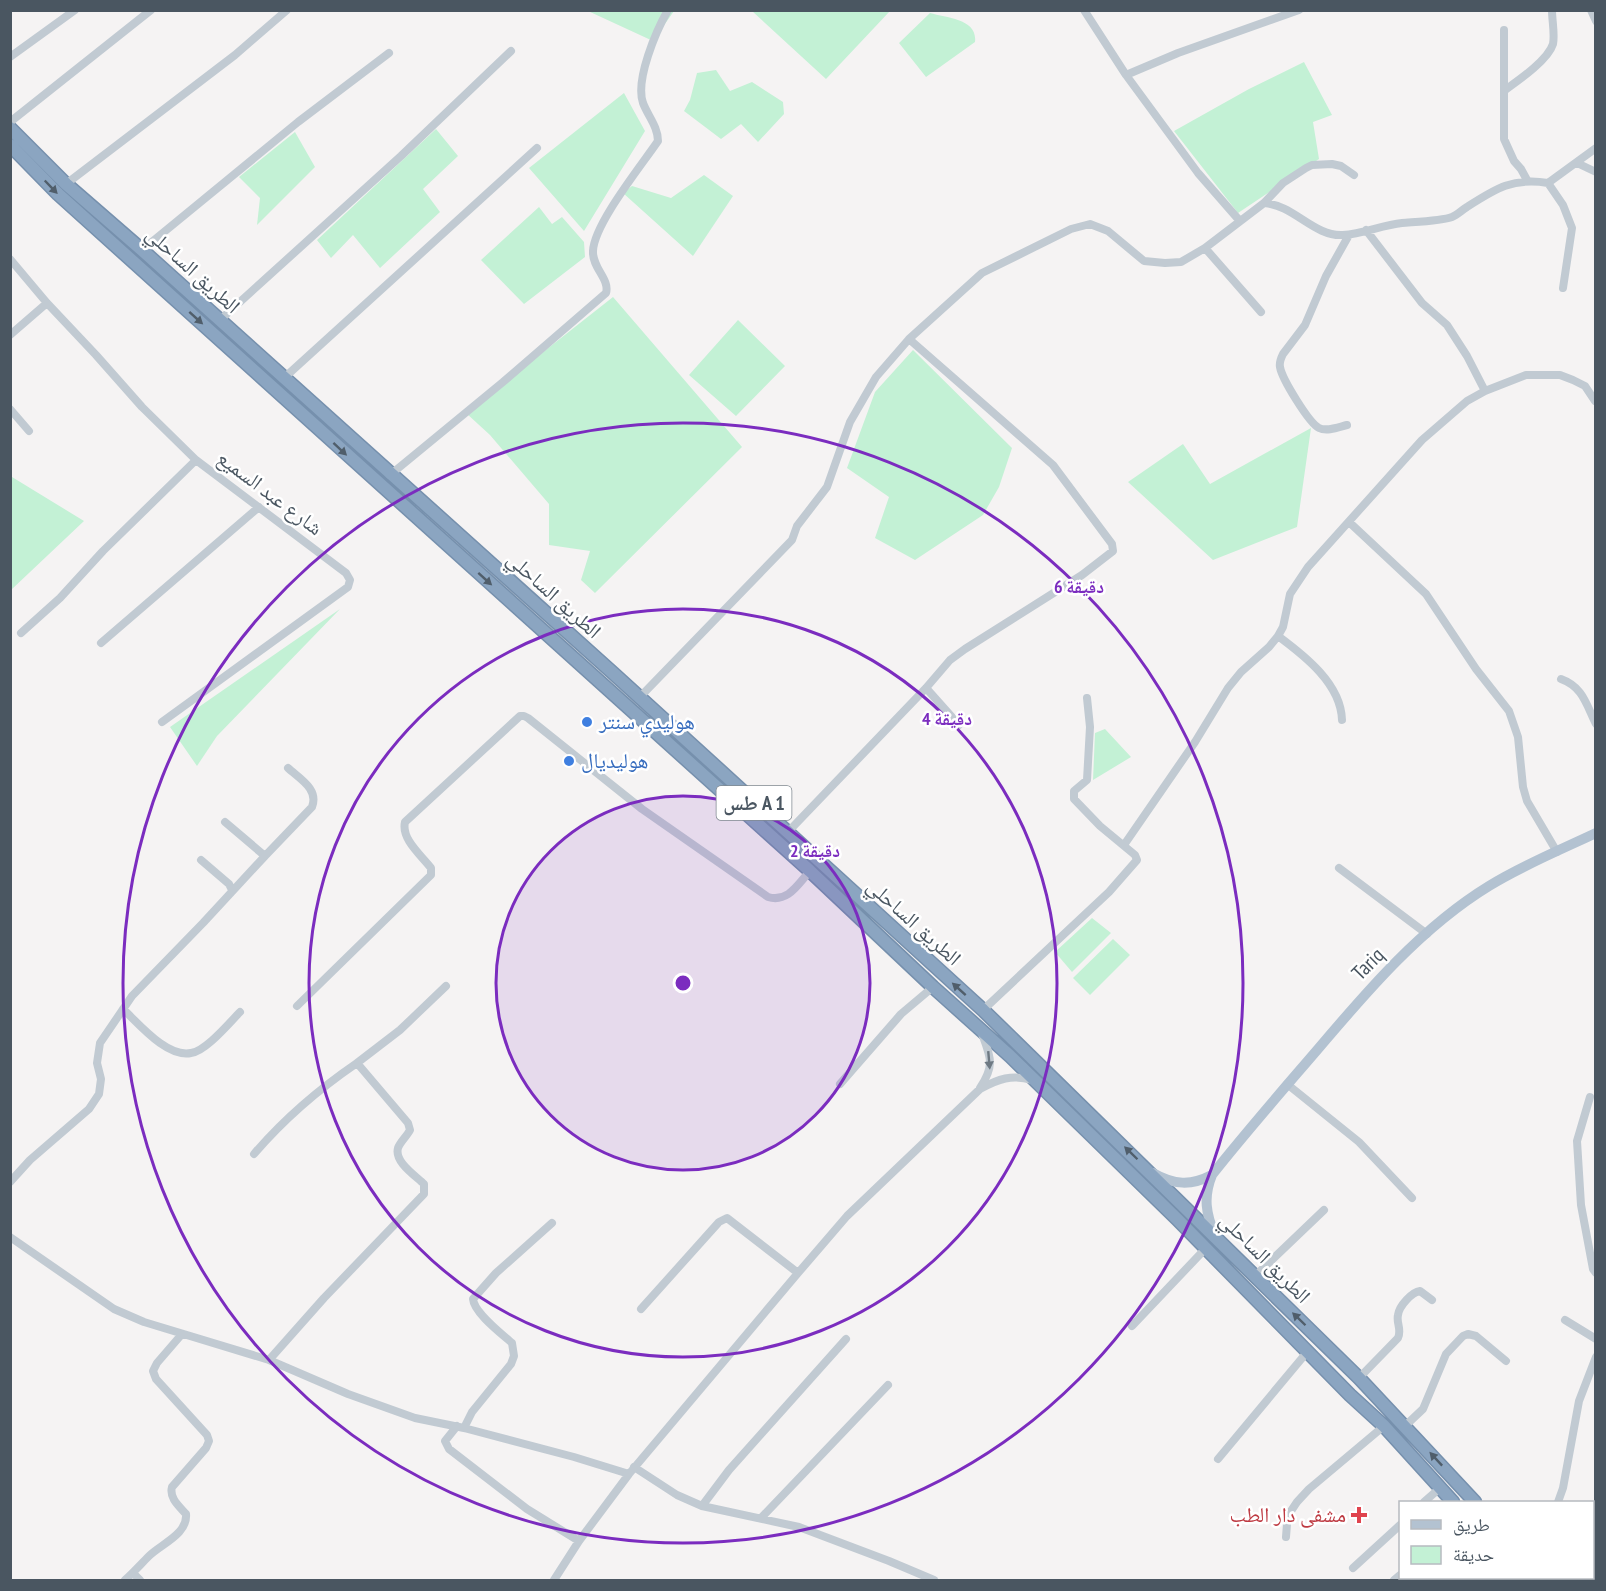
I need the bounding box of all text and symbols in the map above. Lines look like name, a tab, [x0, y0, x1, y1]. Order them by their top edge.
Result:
one-way arrow	[44, 179, 58, 193]
street label: الطريق الساحلي	[138, 220, 246, 322]
one-way arrow	[188, 311, 203, 324]
one-way arrow	[332, 442, 347, 455]
street label: شارع عبد السميع	[212, 444, 328, 541]
street label: الطريق الساحلي	[499, 545, 607, 647]
one-way arrow	[477, 572, 492, 585]
text: 6 دقيقة	[1054, 575, 1104, 598]
text: 4 دقيقة	[922, 707, 972, 730]
place label: هوليدي سنتر	[598, 708, 695, 738]
marker: هوليدي سنتر	[580, 715, 594, 729]
place label: هوليديال	[581, 747, 648, 774]
marker: هوليديال	[562, 754, 576, 768]
road number: طس A 1	[716, 786, 792, 820]
text: 2 دقيقة	[790, 839, 840, 862]
street label: الطريق الساحلي	[859, 872, 967, 974]
street label: Tariq	[1346, 942, 1390, 986]
centre of rings	[673, 973, 693, 993]
one-way arrow	[952, 982, 967, 996]
one-way arrow	[984, 1051, 994, 1070]
one-way arrow	[1124, 1147, 1138, 1161]
street label: الطريق الساحلي	[1212, 1206, 1317, 1311]
one-way arrow	[1293, 1313, 1307, 1327]
one-way arrow	[1429, 1452, 1443, 1466]
place label: مشفى دار الطب	[1229, 1501, 1346, 1528]
legend	[1399, 1501, 1594, 1579]
marker: مشفى دار الطب	[1350, 1506, 1368, 1524]
text: طريق	[1453, 1513, 1490, 1536]
text: حديقة	[1453, 1543, 1494, 1566]

